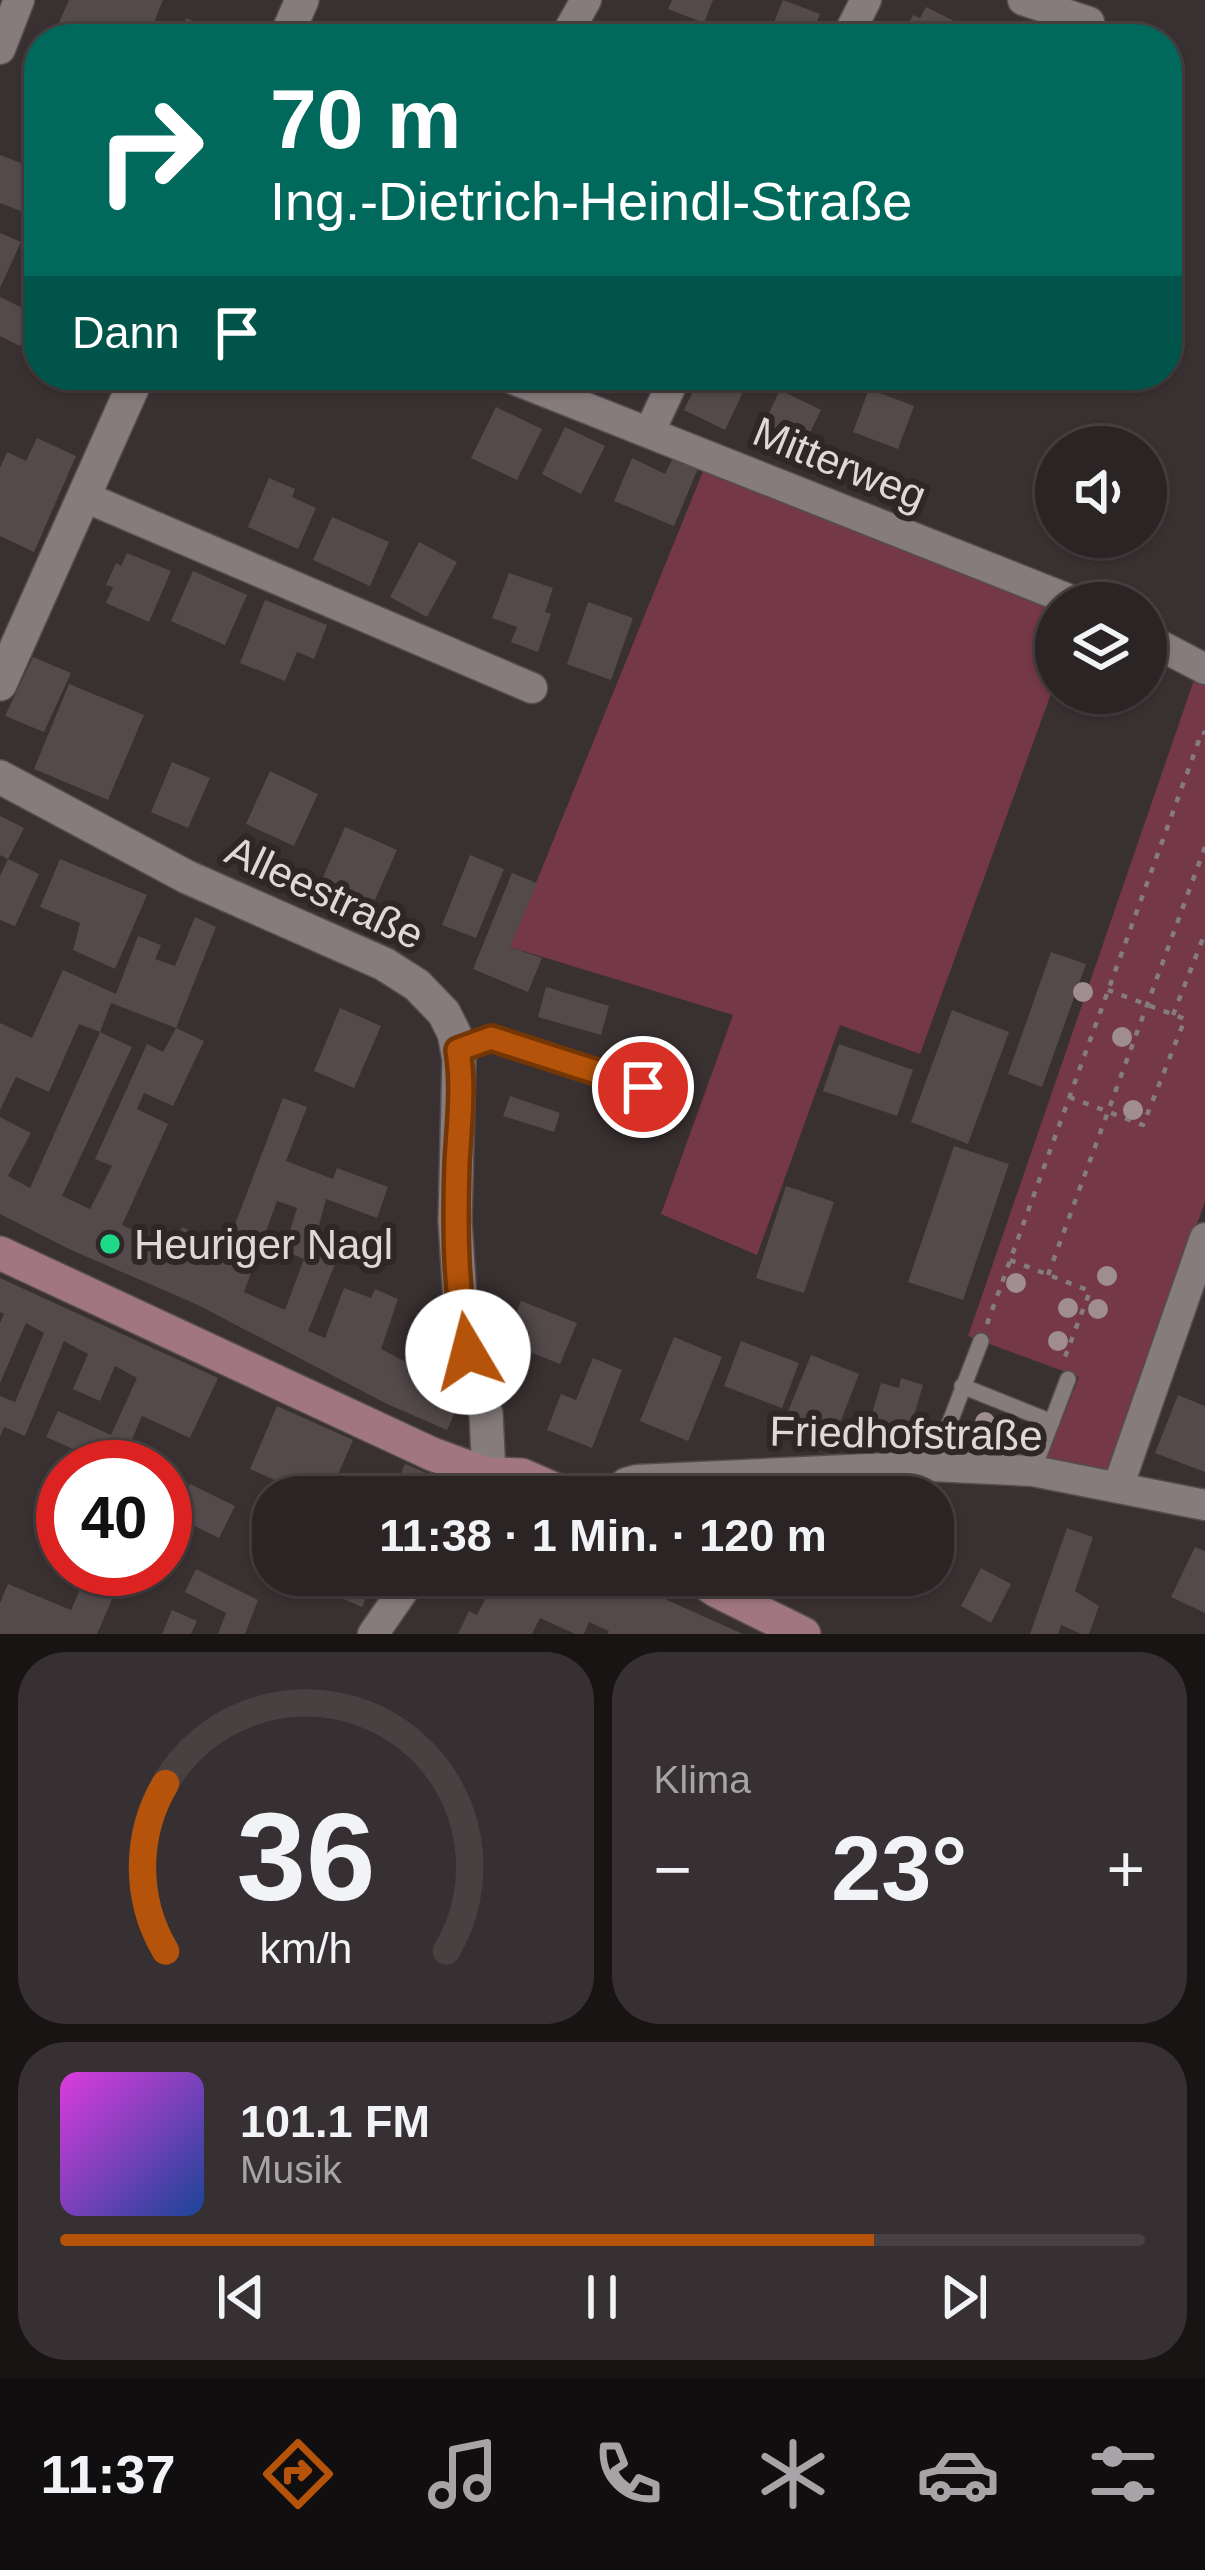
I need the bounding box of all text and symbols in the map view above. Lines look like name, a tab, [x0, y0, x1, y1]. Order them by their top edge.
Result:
icon: right	[72, 72, 228, 228]
text: 70 m	[270, 72, 461, 166]
text: Ing.-Dietrich-Heindl-Straße	[270, 171, 912, 231]
icon: arrive	[204, 300, 270, 366]
text: Dann	[72, 307, 180, 358]
street label: Mitterweg	[747, 408, 933, 519]
map controls	[1035, 426, 1167, 714]
button: sound	[1035, 426, 1167, 558]
button: layers	[1035, 582, 1167, 714]
street label: Alleestraße	[219, 826, 431, 959]
pin	[592, 1036, 694, 1138]
icon: arrive	[610, 1054, 676, 1120]
place label: Heuriger Nagl	[134, 1221, 393, 1268]
marker: Heuriger Nagl	[97, 1231, 123, 1257]
position arrow	[405, 1289, 531, 1415]
street label: Friedhofstraße	[769, 1408, 1043, 1459]
speed limit sign: 40	[36, 1440, 192, 1596]
text: 11:38 · 1 Min. · 120 m	[379, 1510, 827, 1561]
text: Klima	[654, 1758, 751, 1801]
text: 36	[236, 1787, 375, 1926]
text: 23°	[831, 1819, 967, 1919]
text: −	[654, 1832, 692, 1906]
text: +	[1106, 1832, 1145, 1906]
text: km/h	[259, 1924, 352, 1972]
text: 101.1 FM	[240, 2096, 430, 2147]
text: Musik	[240, 2148, 342, 2191]
icon: previous	[208, 2264, 274, 2330]
icon: pause	[569, 2264, 635, 2330]
icon: next	[931, 2264, 997, 2330]
icon: directions	[256, 2432, 340, 2516]
icon: music	[421, 2432, 505, 2516]
icon: phone	[586, 2432, 670, 2516]
icon: climate	[751, 2432, 835, 2516]
icon: car	[916, 2432, 1000, 2516]
icon: filters	[1081, 2432, 1165, 2516]
text: 11:37	[40, 2444, 176, 2504]

